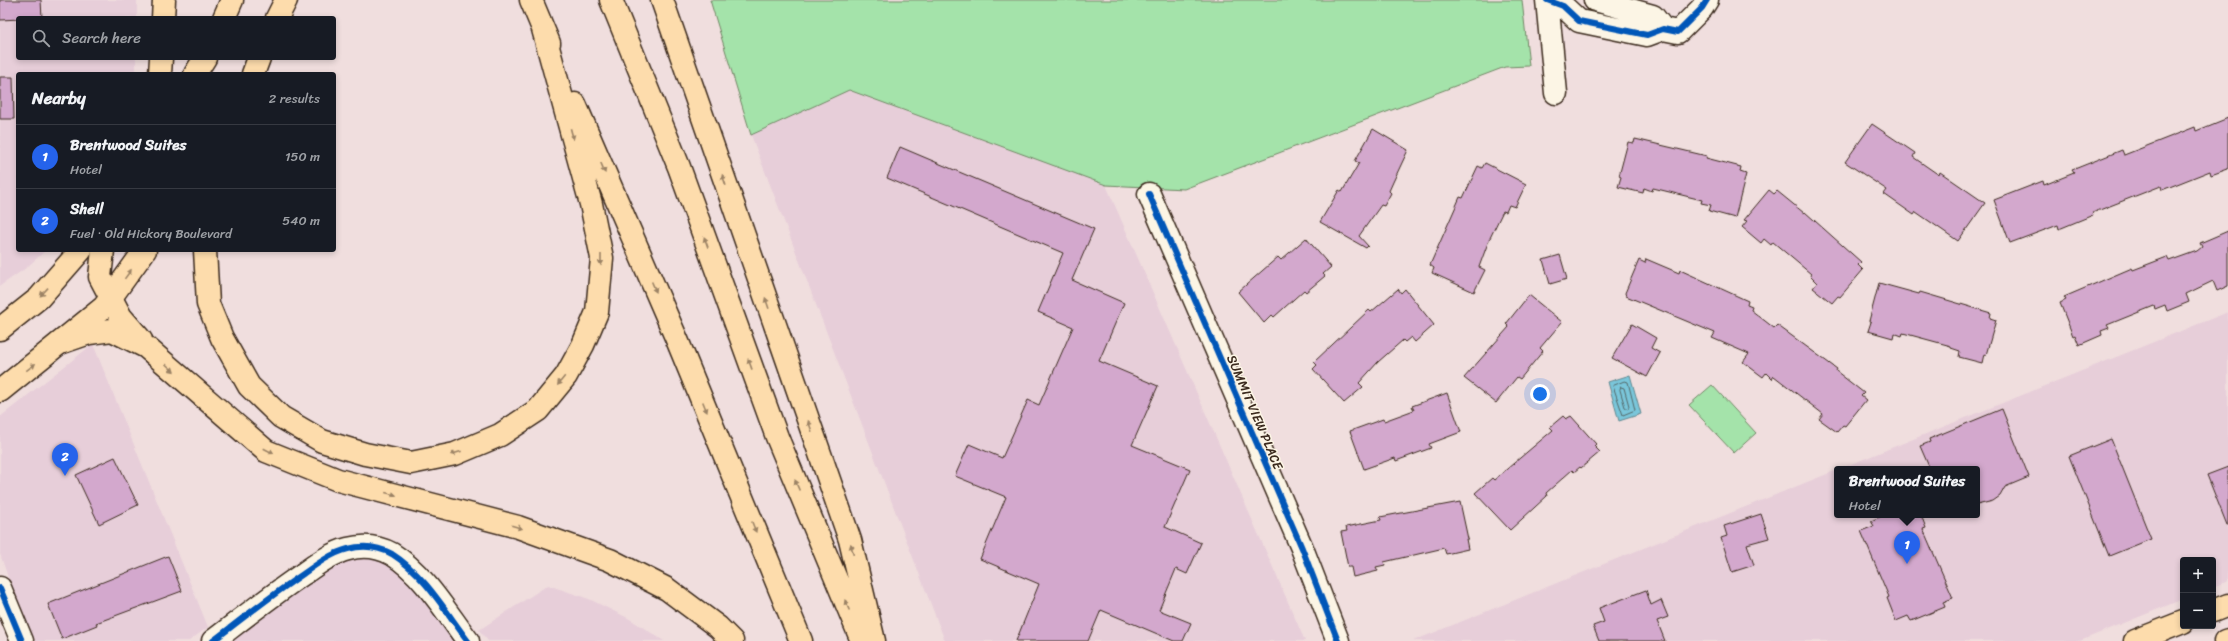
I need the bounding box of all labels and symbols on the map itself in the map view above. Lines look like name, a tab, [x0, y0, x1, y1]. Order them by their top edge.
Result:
one-way arrow	[569, 128, 575, 140]
one-way arrow	[600, 162, 606, 173]
one-way arrow	[721, 174, 727, 186]
one-way arrow	[703, 235, 709, 247]
one-way arrow	[598, 254, 604, 267]
one-way arrow	[124, 268, 132, 279]
one-way arrow	[651, 281, 658, 293]
one-way arrow	[40, 287, 49, 297]
one-way arrow	[764, 296, 770, 308]
street label: SUMMIT VIEW PLACE	[1220, 351, 1290, 474]
one-way arrow	[747, 357, 753, 369]
one-way arrow	[25, 363, 36, 371]
one-way arrow	[164, 363, 175, 372]
one-way arrow	[557, 376, 566, 387]
your location	[1530, 384, 1550, 404]
one-way arrow	[702, 401, 708, 413]
one-way arrow	[806, 419, 812, 431]
pin: 2	[52, 443, 78, 476]
one-way arrow	[263, 448, 274, 455]
one-way arrow	[450, 450, 462, 456]
one-way arrow	[793, 479, 799, 491]
one-way arrow	[385, 491, 397, 497]
one-way arrow	[751, 522, 757, 533]
one-way arrow	[511, 524, 523, 530]
pin: 1	[1894, 531, 1920, 564]
one-way arrow	[848, 542, 854, 555]
one-way arrow	[844, 599, 850, 611]

